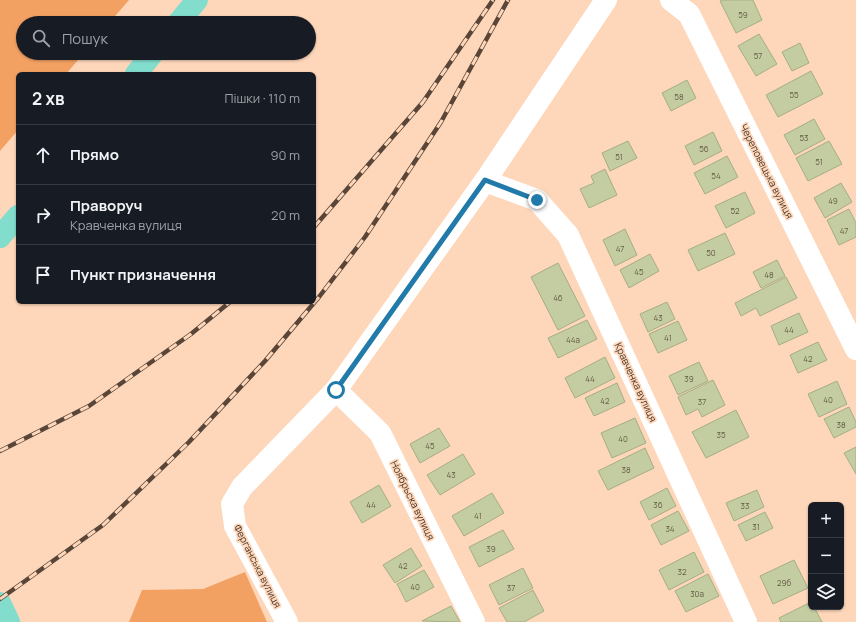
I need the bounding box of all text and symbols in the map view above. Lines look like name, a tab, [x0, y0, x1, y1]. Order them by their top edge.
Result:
house number: 59	[738, 9, 748, 20]
search box	[16, 16, 316, 60]
icon: search	[30, 27, 52, 49]
text: Пошук	[62, 28, 108, 49]
house number: 57	[754, 50, 762, 61]
text: 2 хв	[32, 87, 64, 110]
text: Пішки · 110 m	[224, 89, 300, 107]
house number: 55	[789, 89, 799, 100]
house number: 58	[674, 91, 684, 102]
street label: Череповецька вулиця	[737, 121, 797, 221]
house number: 53	[799, 132, 809, 143]
house number: 56	[699, 143, 709, 154]
icon: ahead	[32, 144, 54, 166]
text: Прямо	[70, 144, 119, 165]
text: 90 m	[270, 146, 300, 164]
house number: 51	[615, 151, 623, 162]
house number: 51	[815, 156, 823, 167]
house number: 54	[711, 170, 721, 181]
route end	[528, 191, 546, 209]
text: Праворуч	[70, 195, 142, 216]
house number: 49	[828, 195, 838, 206]
icon: right	[32, 204, 54, 226]
house number: 52	[731, 205, 740, 216]
text: 20 m	[271, 206, 300, 224]
text: Кравченка вулиця	[70, 216, 182, 234]
house number: 47	[840, 225, 848, 236]
house number: 47	[616, 243, 624, 254]
house number: 50	[706, 247, 716, 258]
icon: arrive	[32, 264, 54, 286]
text: Пункт призначення	[70, 264, 216, 285]
house number: 45	[634, 266, 644, 277]
house number: 48	[764, 269, 774, 280]
house number: 46	[553, 292, 563, 303]
house number: 43	[653, 312, 663, 323]
house number: 44	[784, 324, 794, 335]
house number: 41	[664, 332, 672, 343]
house number: 44а	[566, 334, 580, 345]
street label: Кравченка вулиця	[611, 340, 661, 424]
house number: 42	[803, 353, 813, 364]
house number: 44	[585, 373, 595, 384]
house number: 39	[684, 373, 694, 384]
route start	[327, 381, 345, 399]
house number: 40	[823, 394, 833, 405]
house number: 42	[600, 395, 610, 406]
house number: 37	[698, 396, 706, 407]
house number: 38	[836, 419, 846, 430]
house number: 35	[716, 429, 726, 440]
house number: 40	[618, 433, 628, 444]
house number: 45	[425, 440, 435, 451]
street label: Ноябрьска вулиця	[388, 458, 438, 542]
house number: 38	[621, 464, 631, 475]
house number: 43	[446, 469, 456, 480]
house number: 44	[366, 499, 376, 510]
house number: 36	[653, 499, 663, 510]
house number: 33	[741, 500, 749, 511]
map controls	[808, 502, 844, 610]
button: +	[808, 502, 844, 538]
house number: 41	[474, 510, 482, 521]
house number: 31	[752, 521, 760, 532]
street label: Ферганська вулиця	[231, 522, 285, 610]
house number: 34	[665, 523, 675, 534]
button: −	[808, 538, 844, 574]
house number: 39	[486, 543, 496, 554]
house number: 42	[398, 560, 408, 571]
house number: 32	[678, 566, 687, 577]
button: layers	[808, 574, 844, 610]
house number: 29б	[777, 577, 791, 588]
house number: 40	[410, 581, 420, 592]
house number: 37	[507, 582, 515, 593]
house number: 30а	[690, 588, 704, 599]

